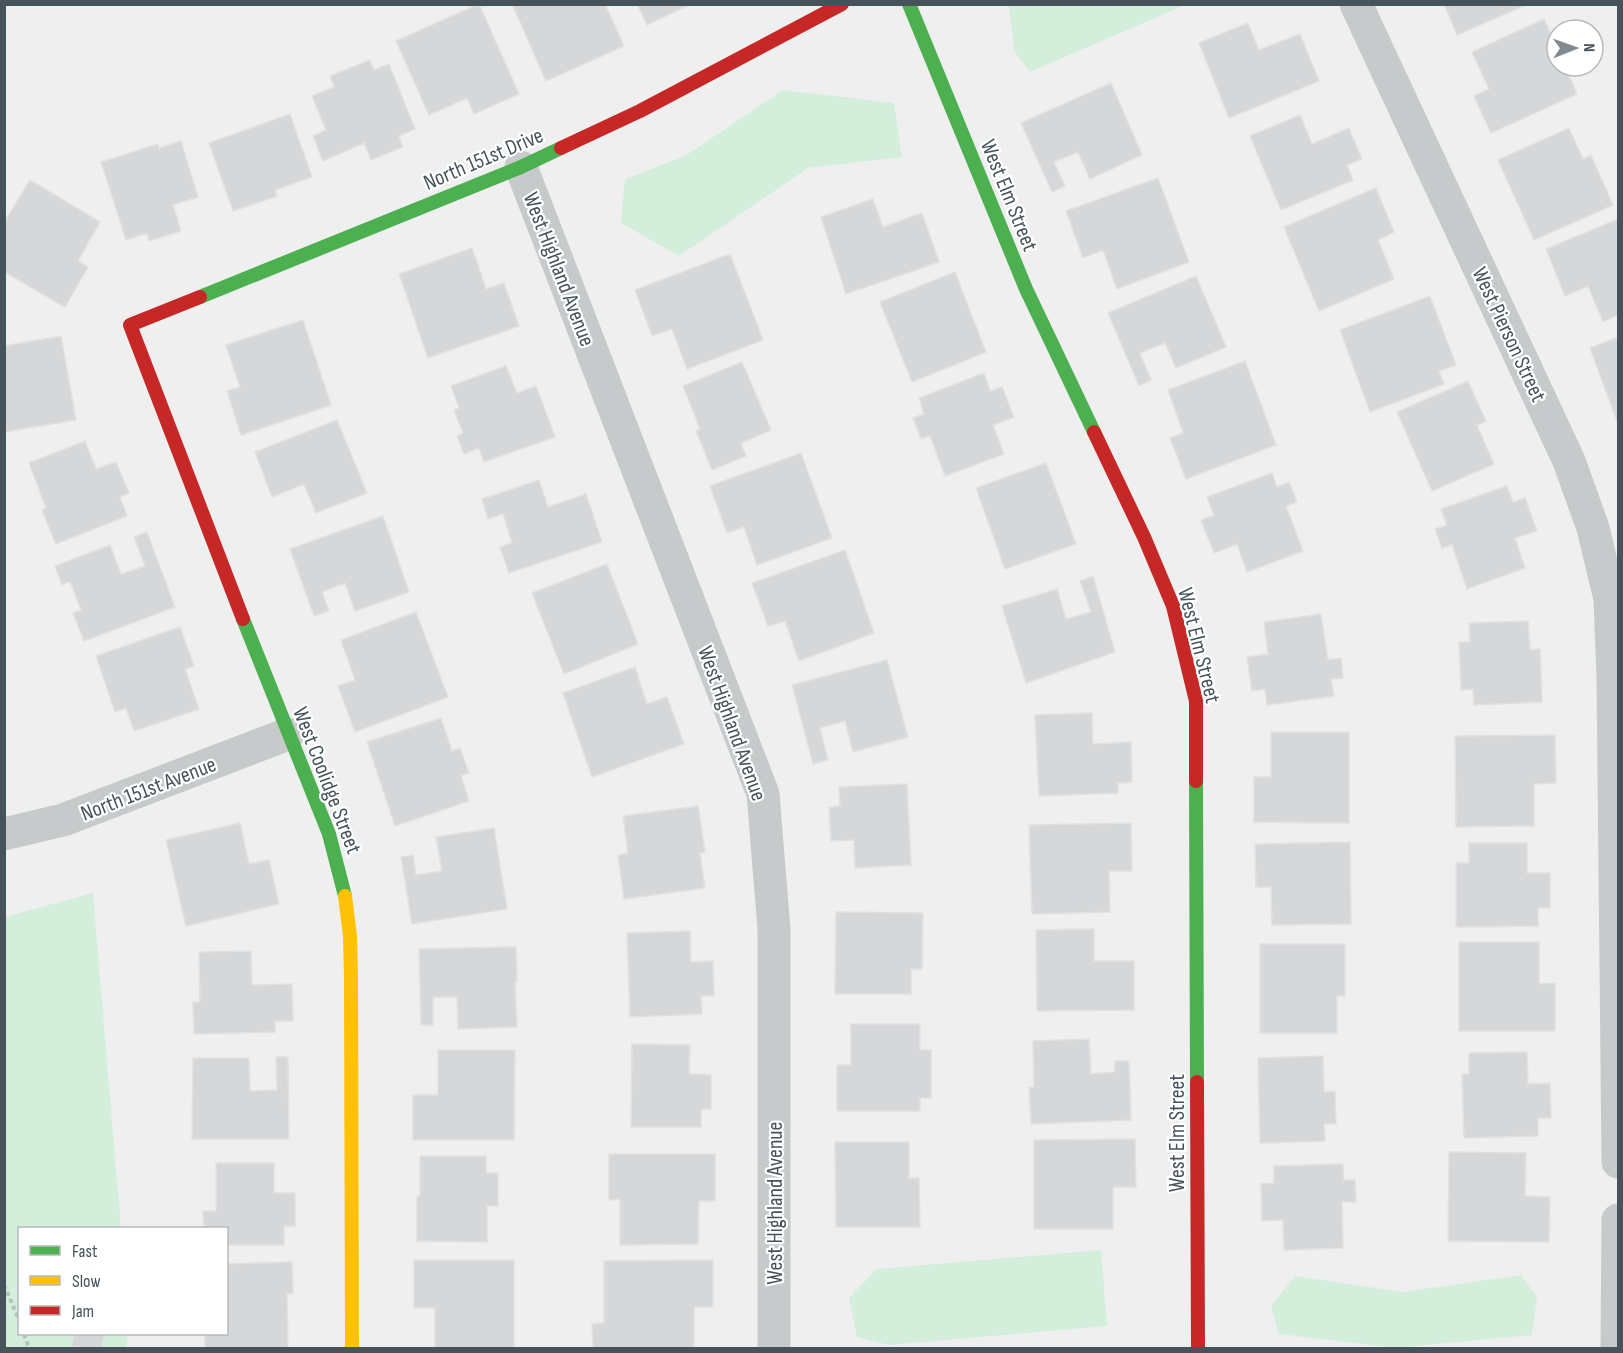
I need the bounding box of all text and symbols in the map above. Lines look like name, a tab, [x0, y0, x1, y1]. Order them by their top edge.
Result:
north arrow	[1545, 18, 1605, 78]
text: N	[1579, 43, 1598, 52]
street label: North 151st Drive	[420, 122, 547, 197]
street label: West Elm Street	[974, 136, 1043, 256]
street label: West Highland Avenue	[517, 189, 600, 350]
street label: West Pierson Street	[1466, 263, 1552, 407]
street label: West Elm Street	[1171, 585, 1226, 706]
street label: West Highland Avenue	[691, 642, 772, 805]
street label: West Coolidge Street	[286, 703, 367, 858]
street label: North 151st Avenue	[77, 751, 220, 828]
street label: West Elm Street	[1164, 1074, 1191, 1192]
street label: West Highland Avenue	[762, 1122, 789, 1284]
legend	[18, 1227, 228, 1335]
text: Fast	[72, 1241, 98, 1262]
text: Slow	[72, 1271, 101, 1292]
text: Jam	[71, 1301, 94, 1322]

